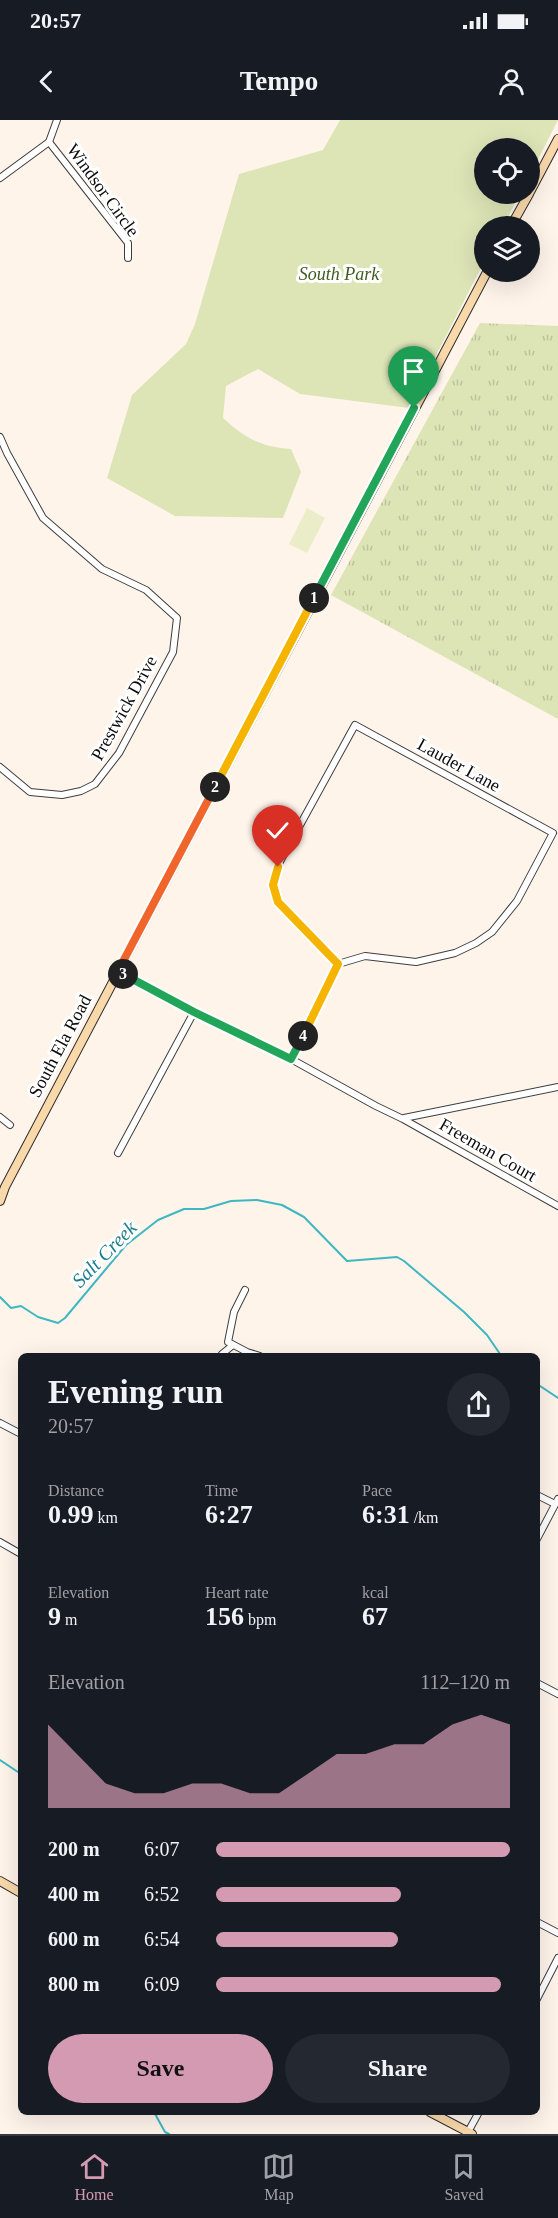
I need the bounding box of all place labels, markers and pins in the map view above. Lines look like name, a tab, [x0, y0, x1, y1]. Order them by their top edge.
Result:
pin	[388, 346, 439, 408]
pin: 1	[299, 583, 329, 613]
pin: 2	[200, 772, 230, 802]
pin	[252, 805, 303, 867]
pin: 3	[108, 959, 138, 989]
pin: 4	[288, 1021, 318, 1051]

